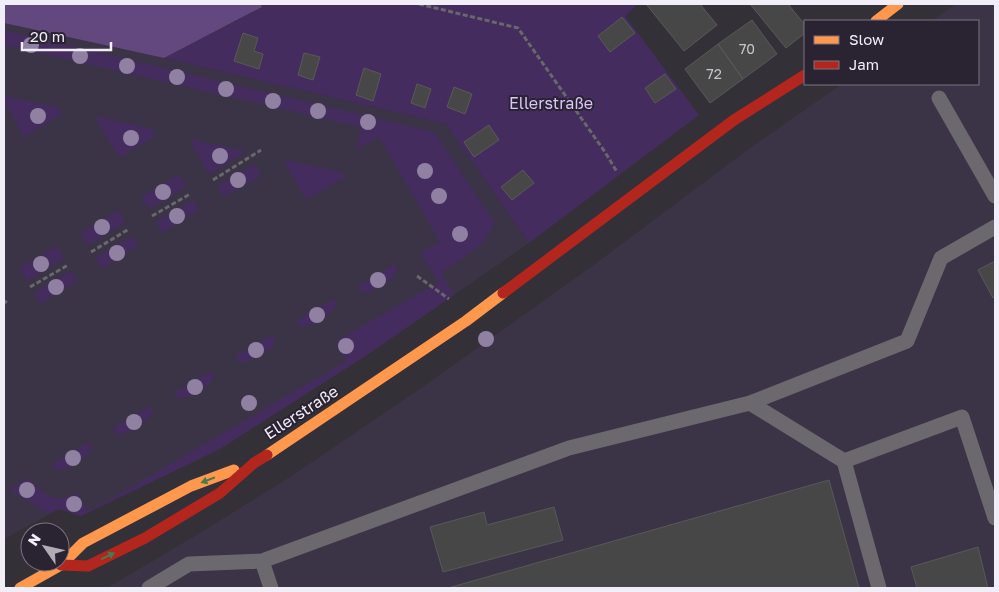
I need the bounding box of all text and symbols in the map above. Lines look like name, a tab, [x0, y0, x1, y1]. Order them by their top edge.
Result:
scale bar	[22, 20, 111, 52]
legend	[804, 20, 979, 85]
text: 20 m	[30, 27, 65, 45]
text: Slow	[849, 30, 884, 48]
house number: 70	[739, 40, 755, 57]
text: Jam	[849, 55, 879, 73]
house number: 72	[706, 65, 722, 82]
park label: Ellerstraße	[509, 93, 593, 113]
street label: Ellerstraße	[260, 381, 342, 443]
one-way arrow	[200, 476, 215, 484]
north arrow	[20, 522, 70, 572]
text: N	[24, 530, 44, 549]
one-way arrow	[101, 552, 115, 560]

